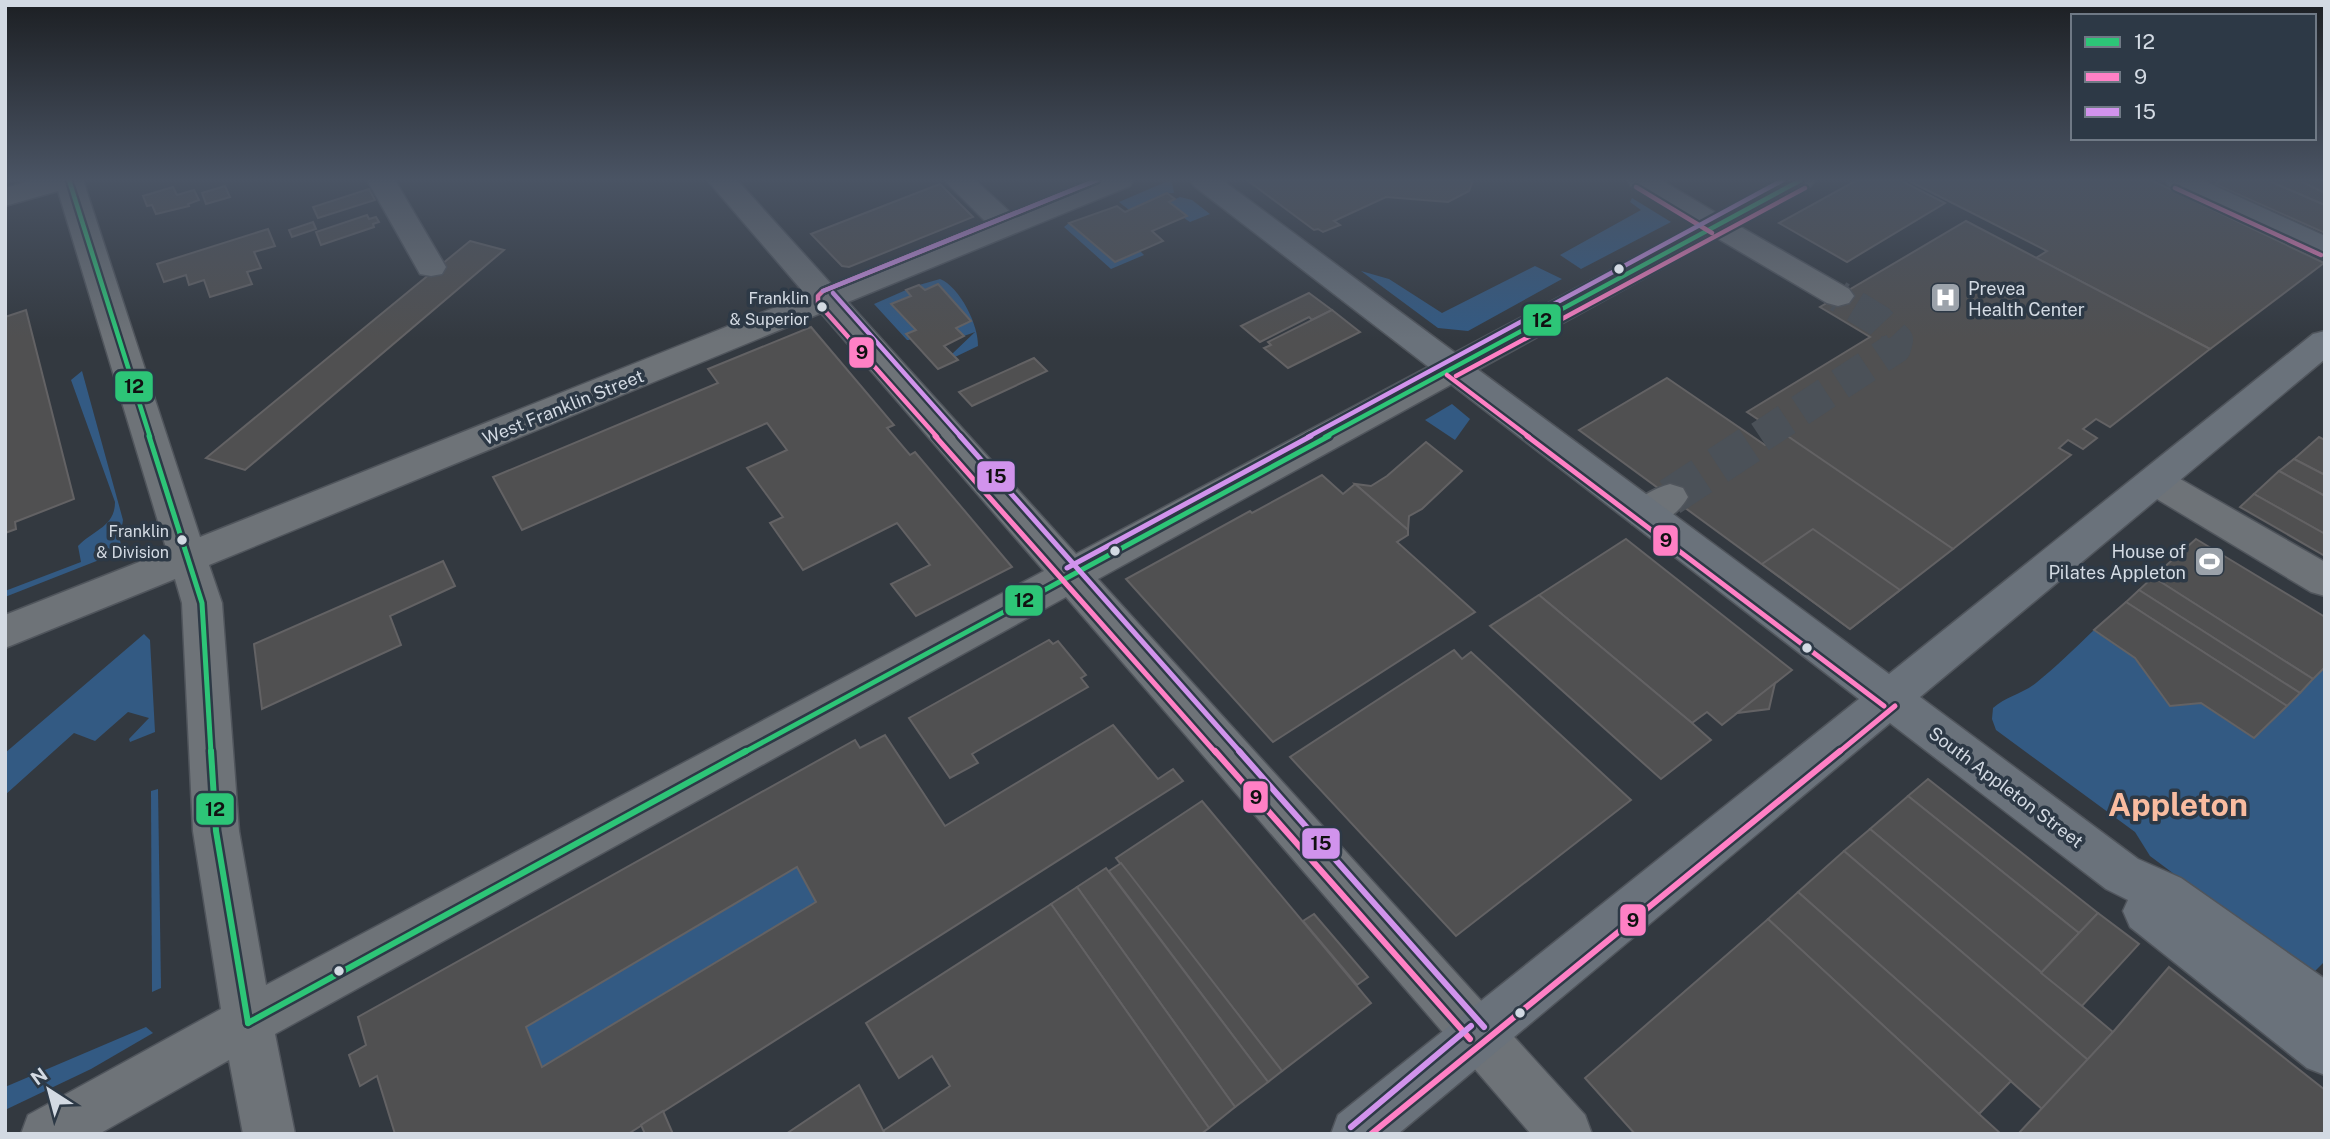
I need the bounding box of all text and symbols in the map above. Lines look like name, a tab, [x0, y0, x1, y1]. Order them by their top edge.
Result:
legend	[2071, 14, 2316, 140]
text: 12	[2134, 29, 2155, 54]
text: 9	[2134, 64, 2147, 89]
text: 15	[2134, 99, 2156, 124]
unlabelled marker	[1612, 262, 1626, 276]
place label: Prevea Health Center	[1968, 278, 2085, 320]
hospital icon: Prevea Health Center	[1928, 281, 1962, 315]
place label: Franklin & Superior	[730, 289, 809, 329]
marker: Franklin & Superior	[815, 300, 829, 314]
line badge: 12	[1522, 303, 1562, 337]
text: 12	[1532, 309, 1552, 331]
line badge: 9	[848, 336, 875, 369]
text: 9	[856, 341, 868, 363]
street label: West Franklin Street	[479, 365, 647, 449]
line badge: 12	[114, 370, 154, 403]
text: 12	[124, 375, 144, 397]
line badge: 15	[976, 460, 1016, 493]
text: 15	[986, 465, 1006, 487]
place label: Franklin & Division	[96, 522, 169, 562]
line badge: 9	[1652, 524, 1679, 557]
text: 9	[1660, 529, 1672, 551]
marker: Franklin & Division	[175, 533, 189, 547]
place label: House of Pilates Appleton	[2048, 541, 2186, 583]
unlabelled marker	[1108, 544, 1122, 558]
sports icon: House of Pilates Appleton	[2192, 544, 2226, 578]
line badge: 12	[1004, 584, 1044, 617]
text: 12	[1014, 589, 1034, 611]
unlabelled marker	[1800, 641, 1814, 655]
street label: South Appleton Street	[1925, 722, 2087, 852]
line badge: 9	[1242, 780, 1269, 814]
text: 9	[1250, 786, 1262, 808]
district label: Appleton	[2108, 786, 2248, 823]
line badge: 12	[195, 792, 235, 826]
text: 12	[205, 798, 225, 820]
line badge: 15	[1301, 827, 1341, 860]
text: 15	[1311, 832, 1331, 854]
line badge: 9	[1619, 903, 1647, 937]
text: 9	[1627, 909, 1639, 931]
unlabelled marker	[332, 964, 346, 978]
unlabelled marker	[1513, 1006, 1527, 1020]
north arrow	[14, 1055, 84, 1125]
text: N	[27, 1063, 51, 1090]

